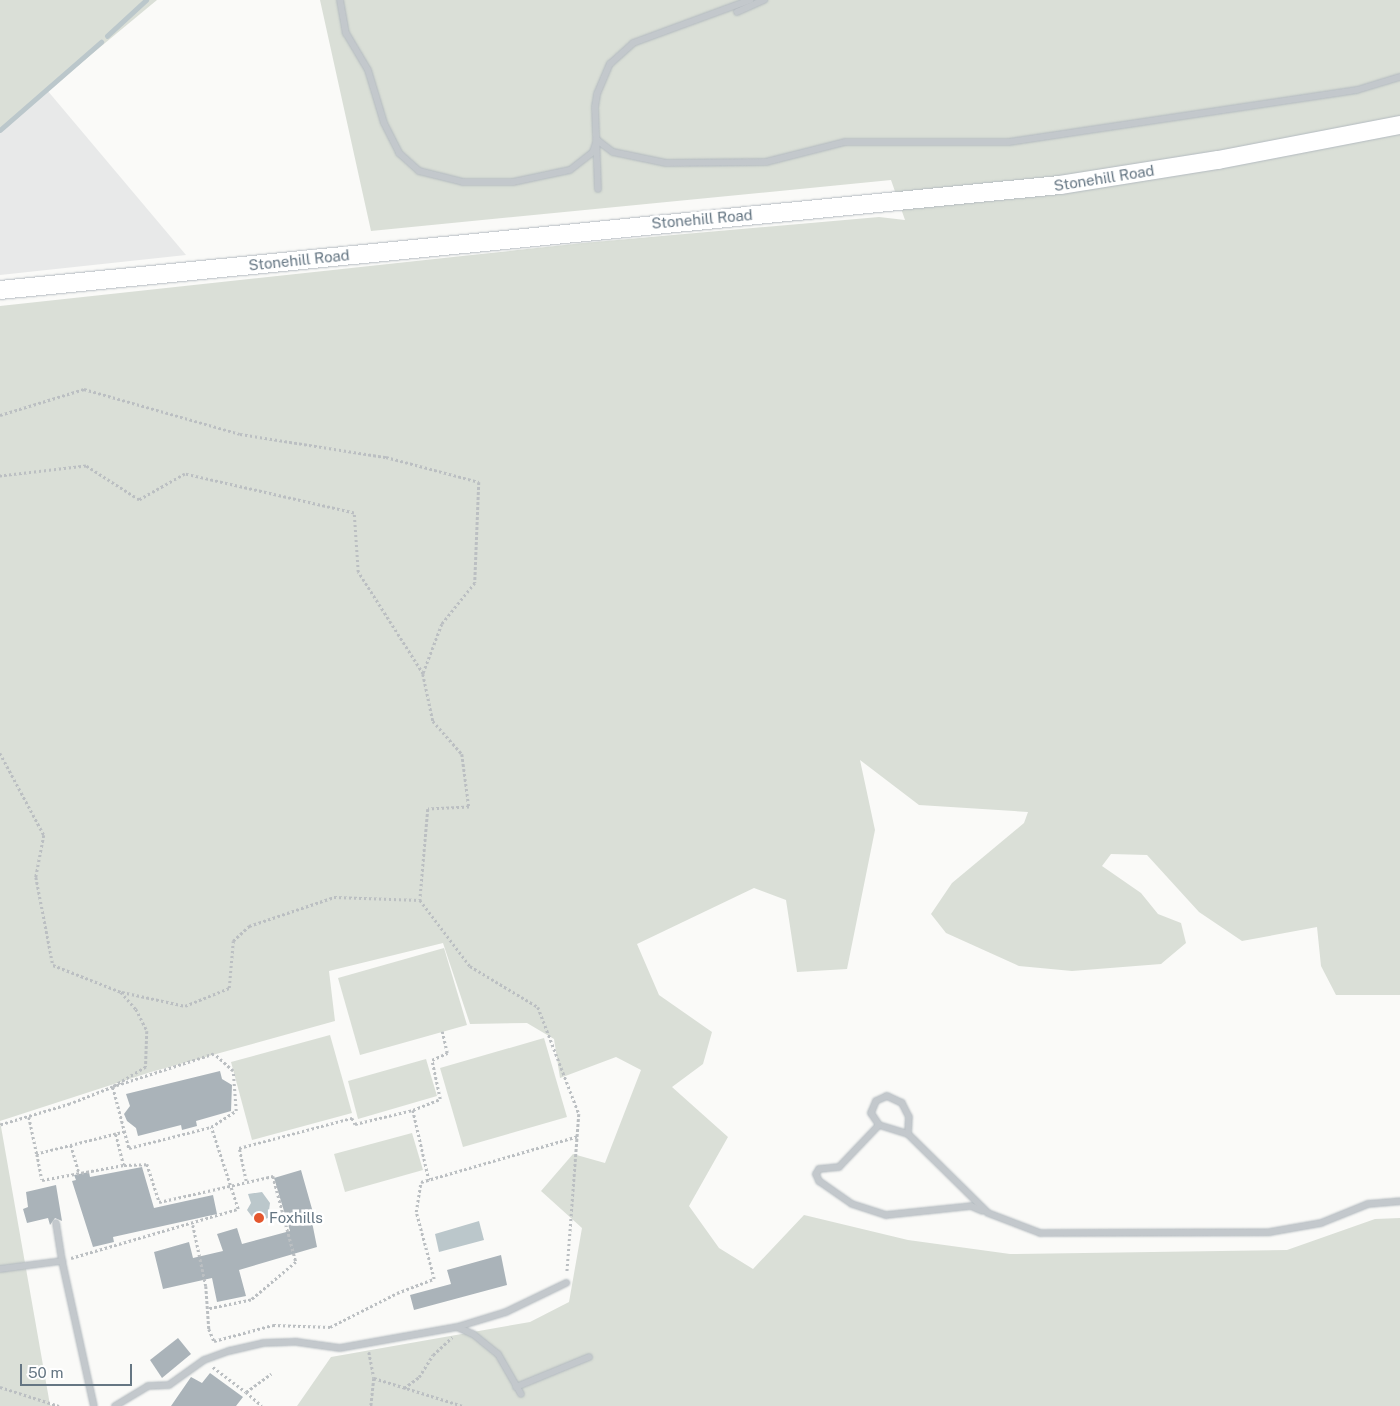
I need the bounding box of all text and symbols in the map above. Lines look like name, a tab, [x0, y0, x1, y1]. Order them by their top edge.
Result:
street label: Stonehill Road	[1052, 161, 1156, 195]
street label: Stonehill Road	[651, 206, 753, 232]
street label: Stonehill Road	[248, 246, 350, 274]
place label: Foxhills	[269, 1209, 323, 1227]
marker: Foxhills	[253, 1212, 265, 1224]
scale bar	[22, 1354, 135, 1386]
text: 50 m	[28, 1364, 63, 1381]

